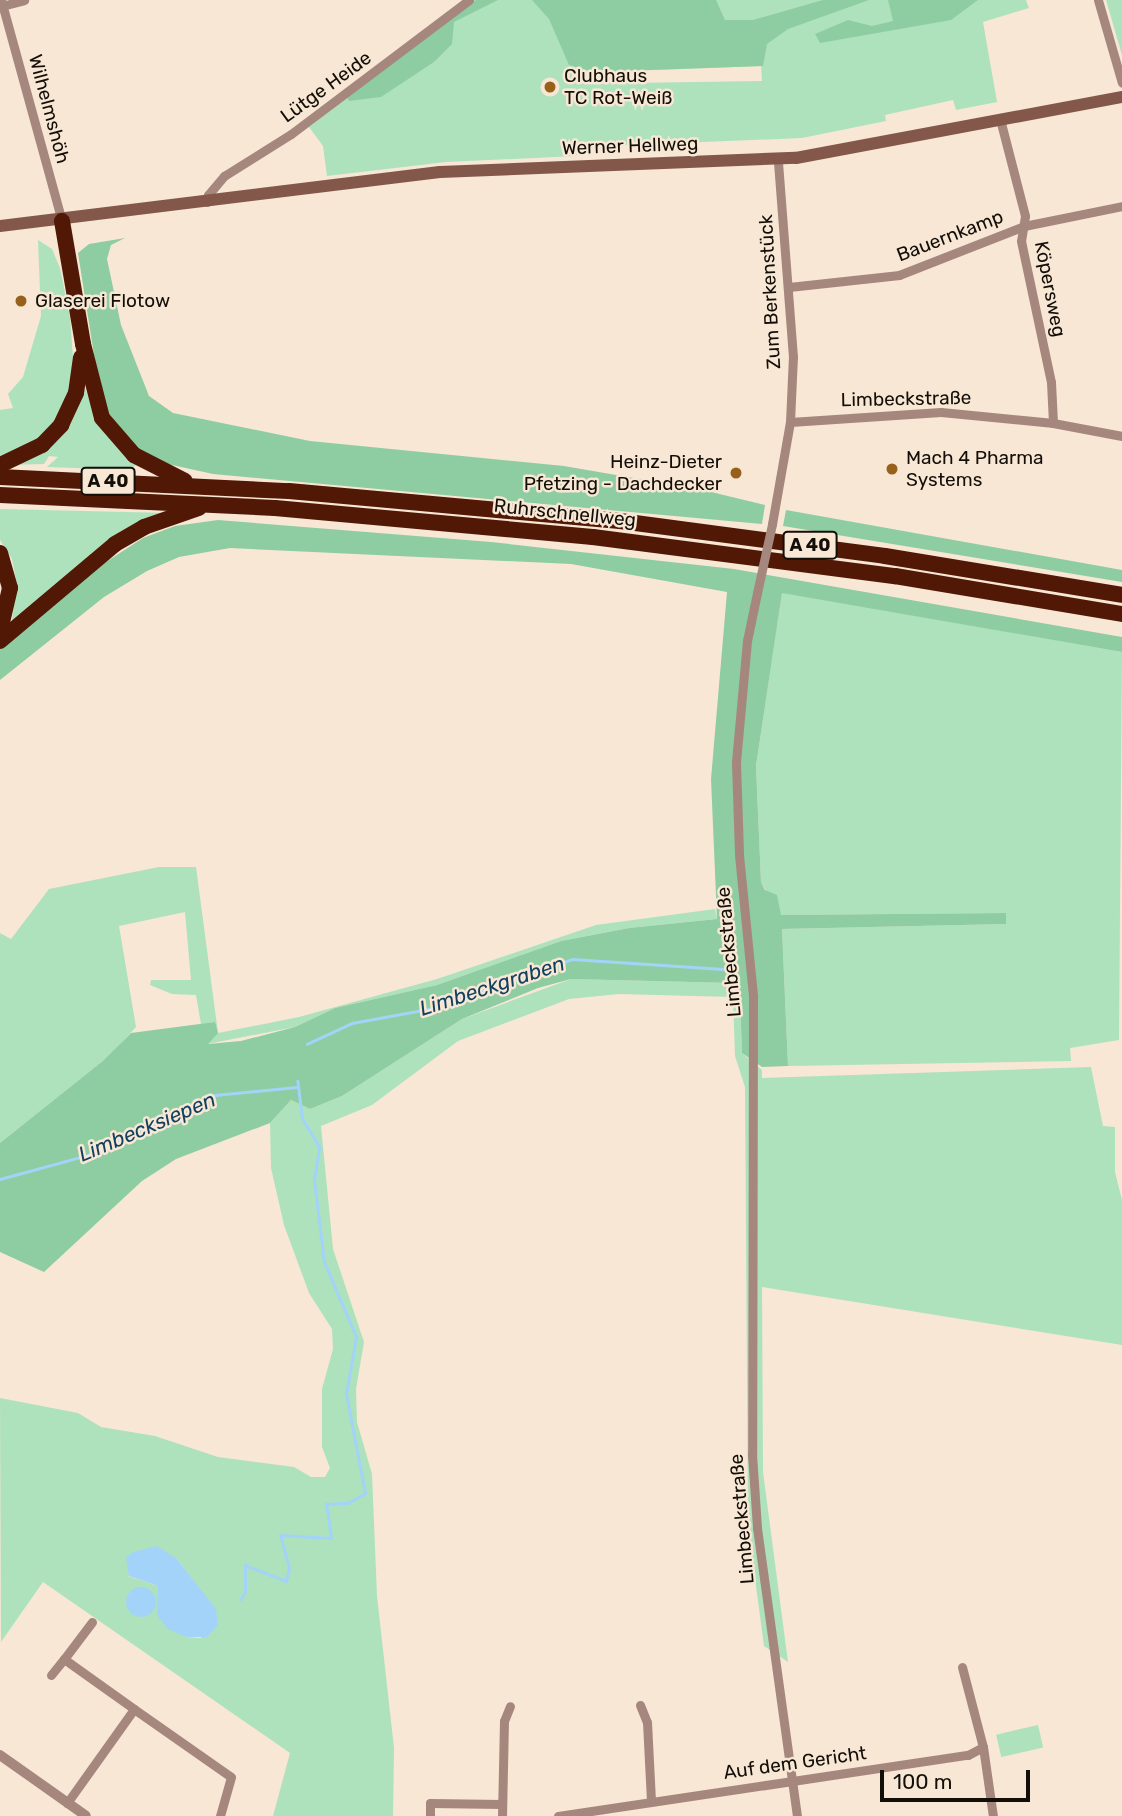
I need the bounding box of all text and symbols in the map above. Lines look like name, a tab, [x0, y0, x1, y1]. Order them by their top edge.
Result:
street label: Lütge Heide	[276, 46, 376, 128]
street label: Wilhelmshöh	[24, 52, 74, 166]
place label: Clubhaus TC Rot-Weiß	[564, 65, 672, 109]
marker: Clubhaus TC Rot-Weiß	[542, 79, 558, 95]
street label: Werner Hellweg	[561, 132, 699, 160]
street label: Bauernkamp	[893, 205, 1007, 267]
street label: Zum Berkenstück	[755, 214, 785, 370]
street label: Köpersweg	[1030, 239, 1070, 339]
place label: Glaserei Flotow	[35, 290, 170, 312]
marker: Glaserei Flotow	[13, 293, 29, 309]
street label: Limbeckstraße	[840, 386, 972, 412]
place label: Mach 4 Pharma Systems	[906, 447, 1044, 491]
place label: Heinz-Dieter Pfetzing - Dachdecker	[524, 451, 722, 495]
marker: Mach 4 Pharma Systems	[884, 461, 900, 477]
marker: Heinz-Dieter Pfetzing - Dachdecker	[728, 465, 744, 481]
road number: A 40	[80, 466, 136, 495]
street label: Ruhrschnellweg	[493, 494, 637, 532]
road number: A 40	[782, 530, 838, 560]
street label: Limbeckstraße	[712, 886, 746, 1018]
water label: Limbeckgraben	[416, 951, 568, 1021]
water label: Limbecksiepen	[75, 1087, 219, 1167]
street label: Limbeckstraße	[725, 1453, 759, 1585]
street label: Auf dem Gericht	[722, 1742, 868, 1784]
scale bar	[884, 1756, 1034, 1800]
text: 100 m	[893, 1769, 952, 1794]

